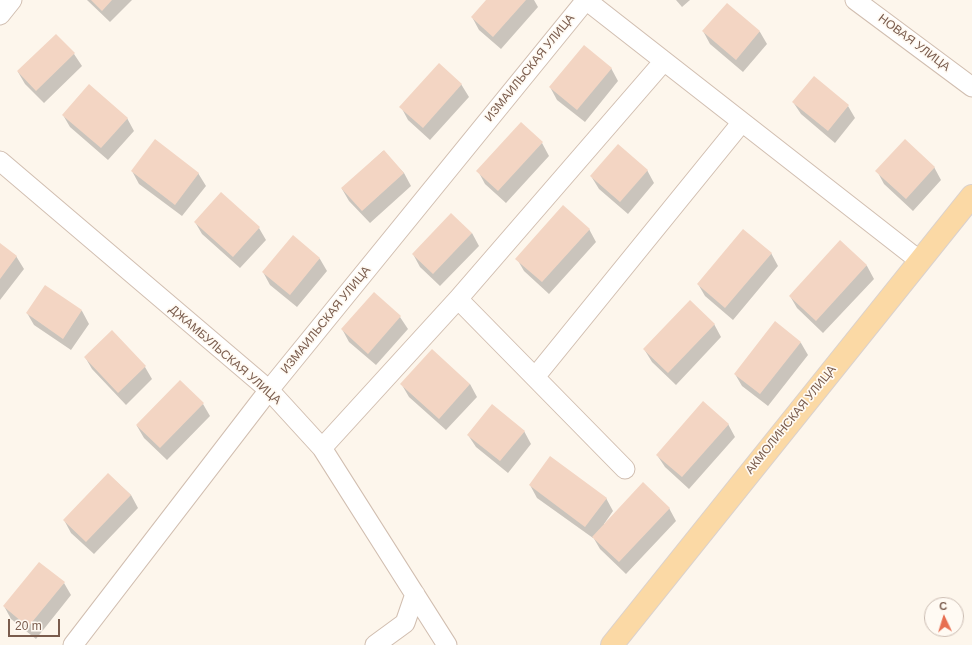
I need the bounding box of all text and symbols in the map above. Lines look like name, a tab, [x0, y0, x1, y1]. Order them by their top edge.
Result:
street label: ИЗМАИЛЬСКАЯ УЛИЦА	[482, 11, 578, 125]
street label: НОВАЯ УЛИЦА	[875, 11, 953, 75]
street label: ИЗМАИЛЬСКАЯ УЛИЦА	[278, 263, 374, 377]
street label: ДЖАМБУЛЬСКАЯ УЛИЦА	[166, 302, 284, 408]
street label: АКМОЛИНСКАЯ УЛИЦА	[743, 363, 839, 477]
north arrow	[924, 597, 964, 637]
text: С	[939, 600, 948, 612]
scale bar	[10, 611, 62, 637]
text: 20 m	[15, 619, 42, 633]

